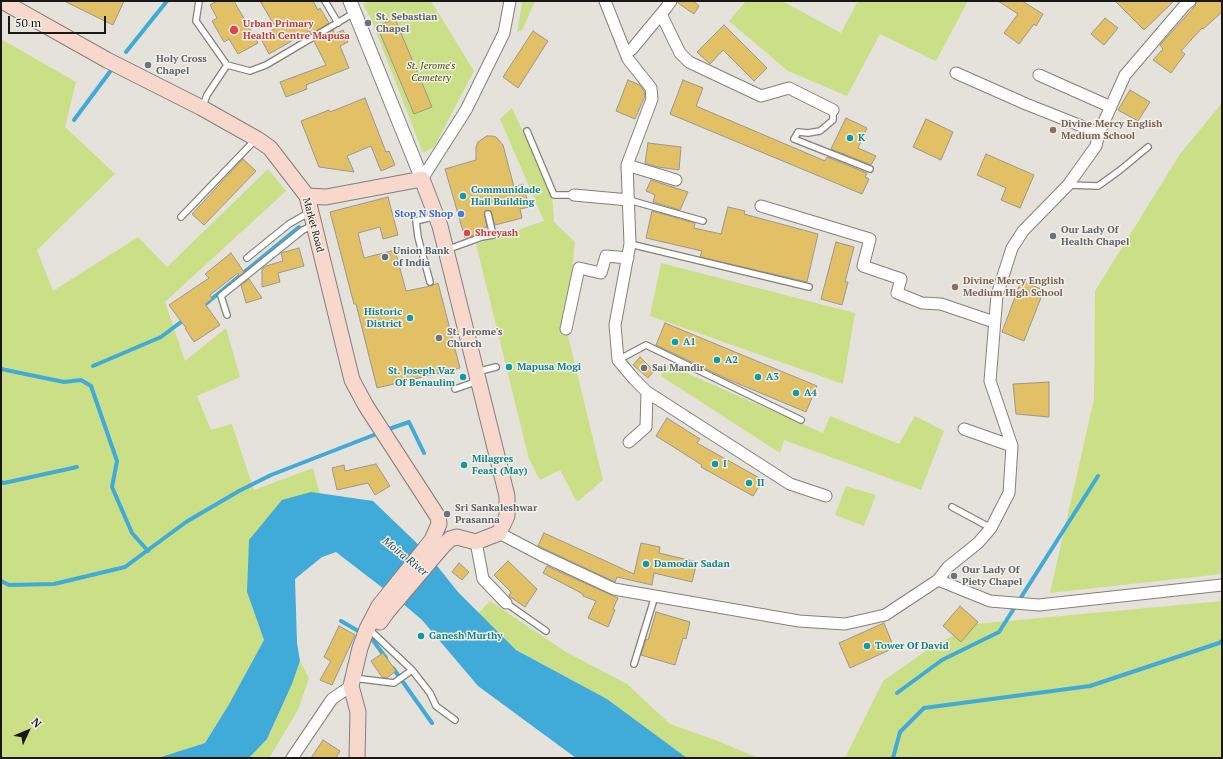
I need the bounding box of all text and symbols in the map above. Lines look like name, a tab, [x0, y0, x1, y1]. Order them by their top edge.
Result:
scale bar	[10, 8, 108, 34]
place label: St. Sebastian Chapel	[376, 11, 437, 34]
text: 50 m	[15, 15, 41, 30]
place label: Urban Primary Health Centre Mapusa	[243, 18, 350, 42]
marker: St. Sebastian Chapel	[363, 18, 373, 28]
marker: Urban Primary Health Centre Mapusa	[228, 24, 240, 36]
place label: Holy Cross Chapel	[156, 53, 207, 76]
marker: Holy Cross Chapel	[143, 60, 153, 70]
park label: St. Jerome's Cemetery	[407, 60, 455, 84]
place label: Divine Mercy English Medium School	[1061, 118, 1162, 142]
marker: Divine Mercy English Medium School	[1048, 125, 1058, 135]
place label: K	[858, 132, 865, 144]
marker: K	[845, 133, 855, 143]
place label: Communidade Hall Building	[471, 184, 541, 208]
marker: Communidade Hall Building	[458, 191, 468, 201]
street label: Market Road	[300, 196, 326, 254]
place label: Stop N Shop	[394, 208, 453, 220]
marker: Stop N Shop	[456, 209, 466, 219]
place label: Our Lady Of Health Chapel	[1061, 224, 1129, 248]
place label: Shreyash	[475, 227, 518, 239]
marker: Shreyash	[462, 228, 472, 238]
marker: Our Lady Of Health Chapel	[1048, 231, 1058, 241]
place label: Union Bank of India	[393, 245, 449, 268]
marker: Union Bank of India	[380, 252, 390, 262]
place label: Divine Mercy English Medium High School	[963, 275, 1064, 298]
marker: Divine Mercy English Medium High School	[950, 282, 960, 292]
place label: Historic District	[364, 306, 402, 330]
marker: Historic District	[405, 313, 415, 323]
place label: St. Jerome's Church	[447, 326, 502, 350]
marker: St. Jerome's Church	[434, 333, 444, 343]
place label: A1	[683, 336, 696, 348]
marker: A1	[670, 337, 680, 347]
place label: A2	[725, 354, 738, 366]
marker: A2	[712, 355, 722, 365]
place label: Mapusa Mogi	[517, 361, 581, 373]
marker: Mapusa Mogi	[504, 362, 514, 372]
place label: Sai Mandir	[652, 362, 704, 374]
marker: Sai Mandir	[639, 363, 649, 373]
place label: St. Joseph Vaz Of Benaulim	[388, 365, 455, 388]
place label: A3	[766, 371, 779, 383]
marker: St. Joseph Vaz Of Benaulim	[458, 372, 468, 382]
marker: A3	[753, 372, 763, 382]
place label: A4	[804, 387, 817, 399]
marker: A4	[791, 388, 801, 398]
place label: Milagres Feast (May)	[472, 453, 528, 476]
place label: I	[723, 458, 727, 470]
marker: I	[710, 459, 720, 469]
marker: Milagres Feast (May)	[459, 460, 469, 470]
place label: II	[757, 477, 764, 489]
marker: II	[744, 478, 754, 488]
place label: Sri Sankaleshwar Prasanna	[455, 502, 537, 526]
marker: Sri Sankaleshwar Prasanna	[442, 509, 452, 519]
water label: Moira River	[380, 535, 430, 579]
place label: Damodar Sadan	[654, 558, 730, 570]
marker: Damodar Sadan	[641, 559, 651, 569]
place label: Our Lady Of Piety Chapel	[962, 564, 1022, 588]
marker: Our Lady Of Piety Chapel	[949, 571, 959, 581]
place label: Ganesh Murthy	[429, 630, 503, 642]
marker: Ganesh Murthy	[416, 631, 426, 641]
place label: Tower Of David	[875, 640, 949, 652]
marker: Tower Of David	[862, 641, 872, 651]
north arrow	[8, 711, 48, 751]
text: N	[29, 715, 45, 731]

